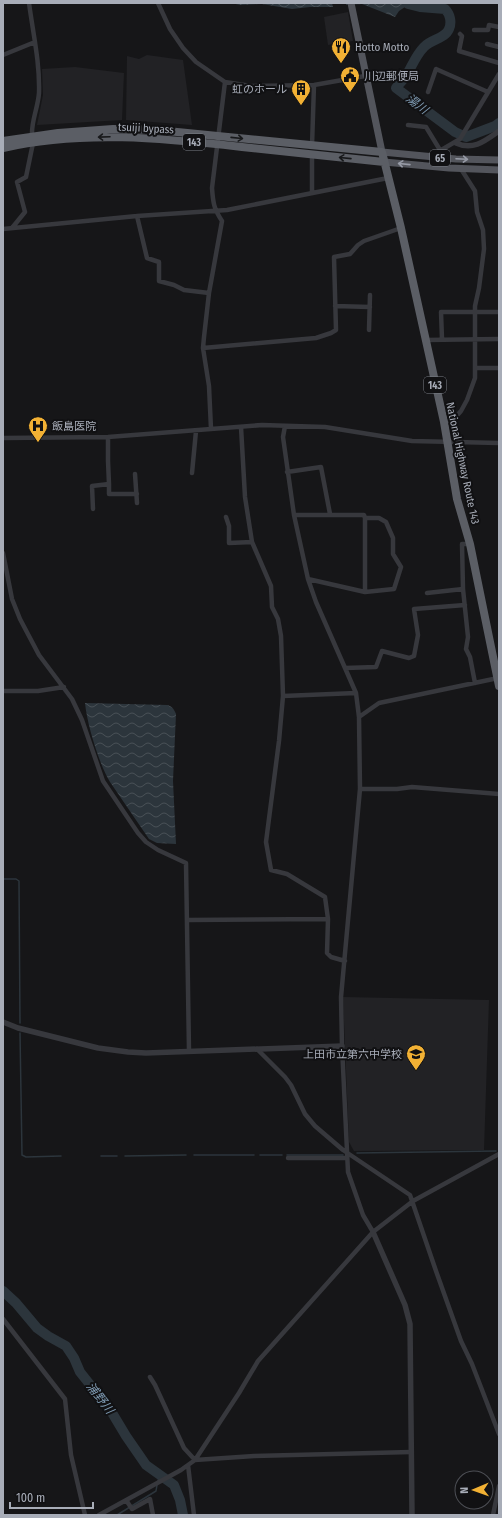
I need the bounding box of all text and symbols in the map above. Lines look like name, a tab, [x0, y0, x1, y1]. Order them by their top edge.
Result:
restaurant icon: Hotto Motto	[330, 36, 352, 64]
place label: Hotto Motto	[355, 41, 409, 54]
public building icon: 川辺郵便局	[339, 65, 361, 93]
place label: 川辺郵便局	[364, 70, 419, 83]
building icon: 虹のホール	[290, 78, 312, 106]
place label: 虹のホール	[232, 83, 287, 96]
water label: 湯川	[403, 91, 432, 118]
street label: tsuiji bypass	[118, 121, 175, 136]
one-way arrow	[98, 134, 111, 141]
road number: 143	[183, 134, 205, 150]
one-way arrow	[230, 134, 243, 142]
road number: 65	[430, 150, 450, 166]
one-way arrow	[339, 154, 352, 161]
one-way arrow	[456, 156, 469, 163]
one-way arrow	[398, 160, 411, 167]
road number: 143	[424, 377, 446, 393]
street label: National Highway Route 143	[443, 401, 482, 525]
hospital icon: 飯島医院	[27, 415, 49, 443]
place label: 飯島医院	[52, 420, 96, 433]
school or university icon: 上田市立第六中学校	[405, 1043, 427, 1071]
place label: 上田市立第六中学校	[303, 1048, 402, 1061]
water label: 浦野川	[83, 1380, 118, 1418]
north arrow	[454, 1470, 494, 1510]
scale bar	[10, 1484, 93, 1510]
text: N	[458, 1487, 471, 1494]
text: 100 m	[16, 1491, 45, 1505]

